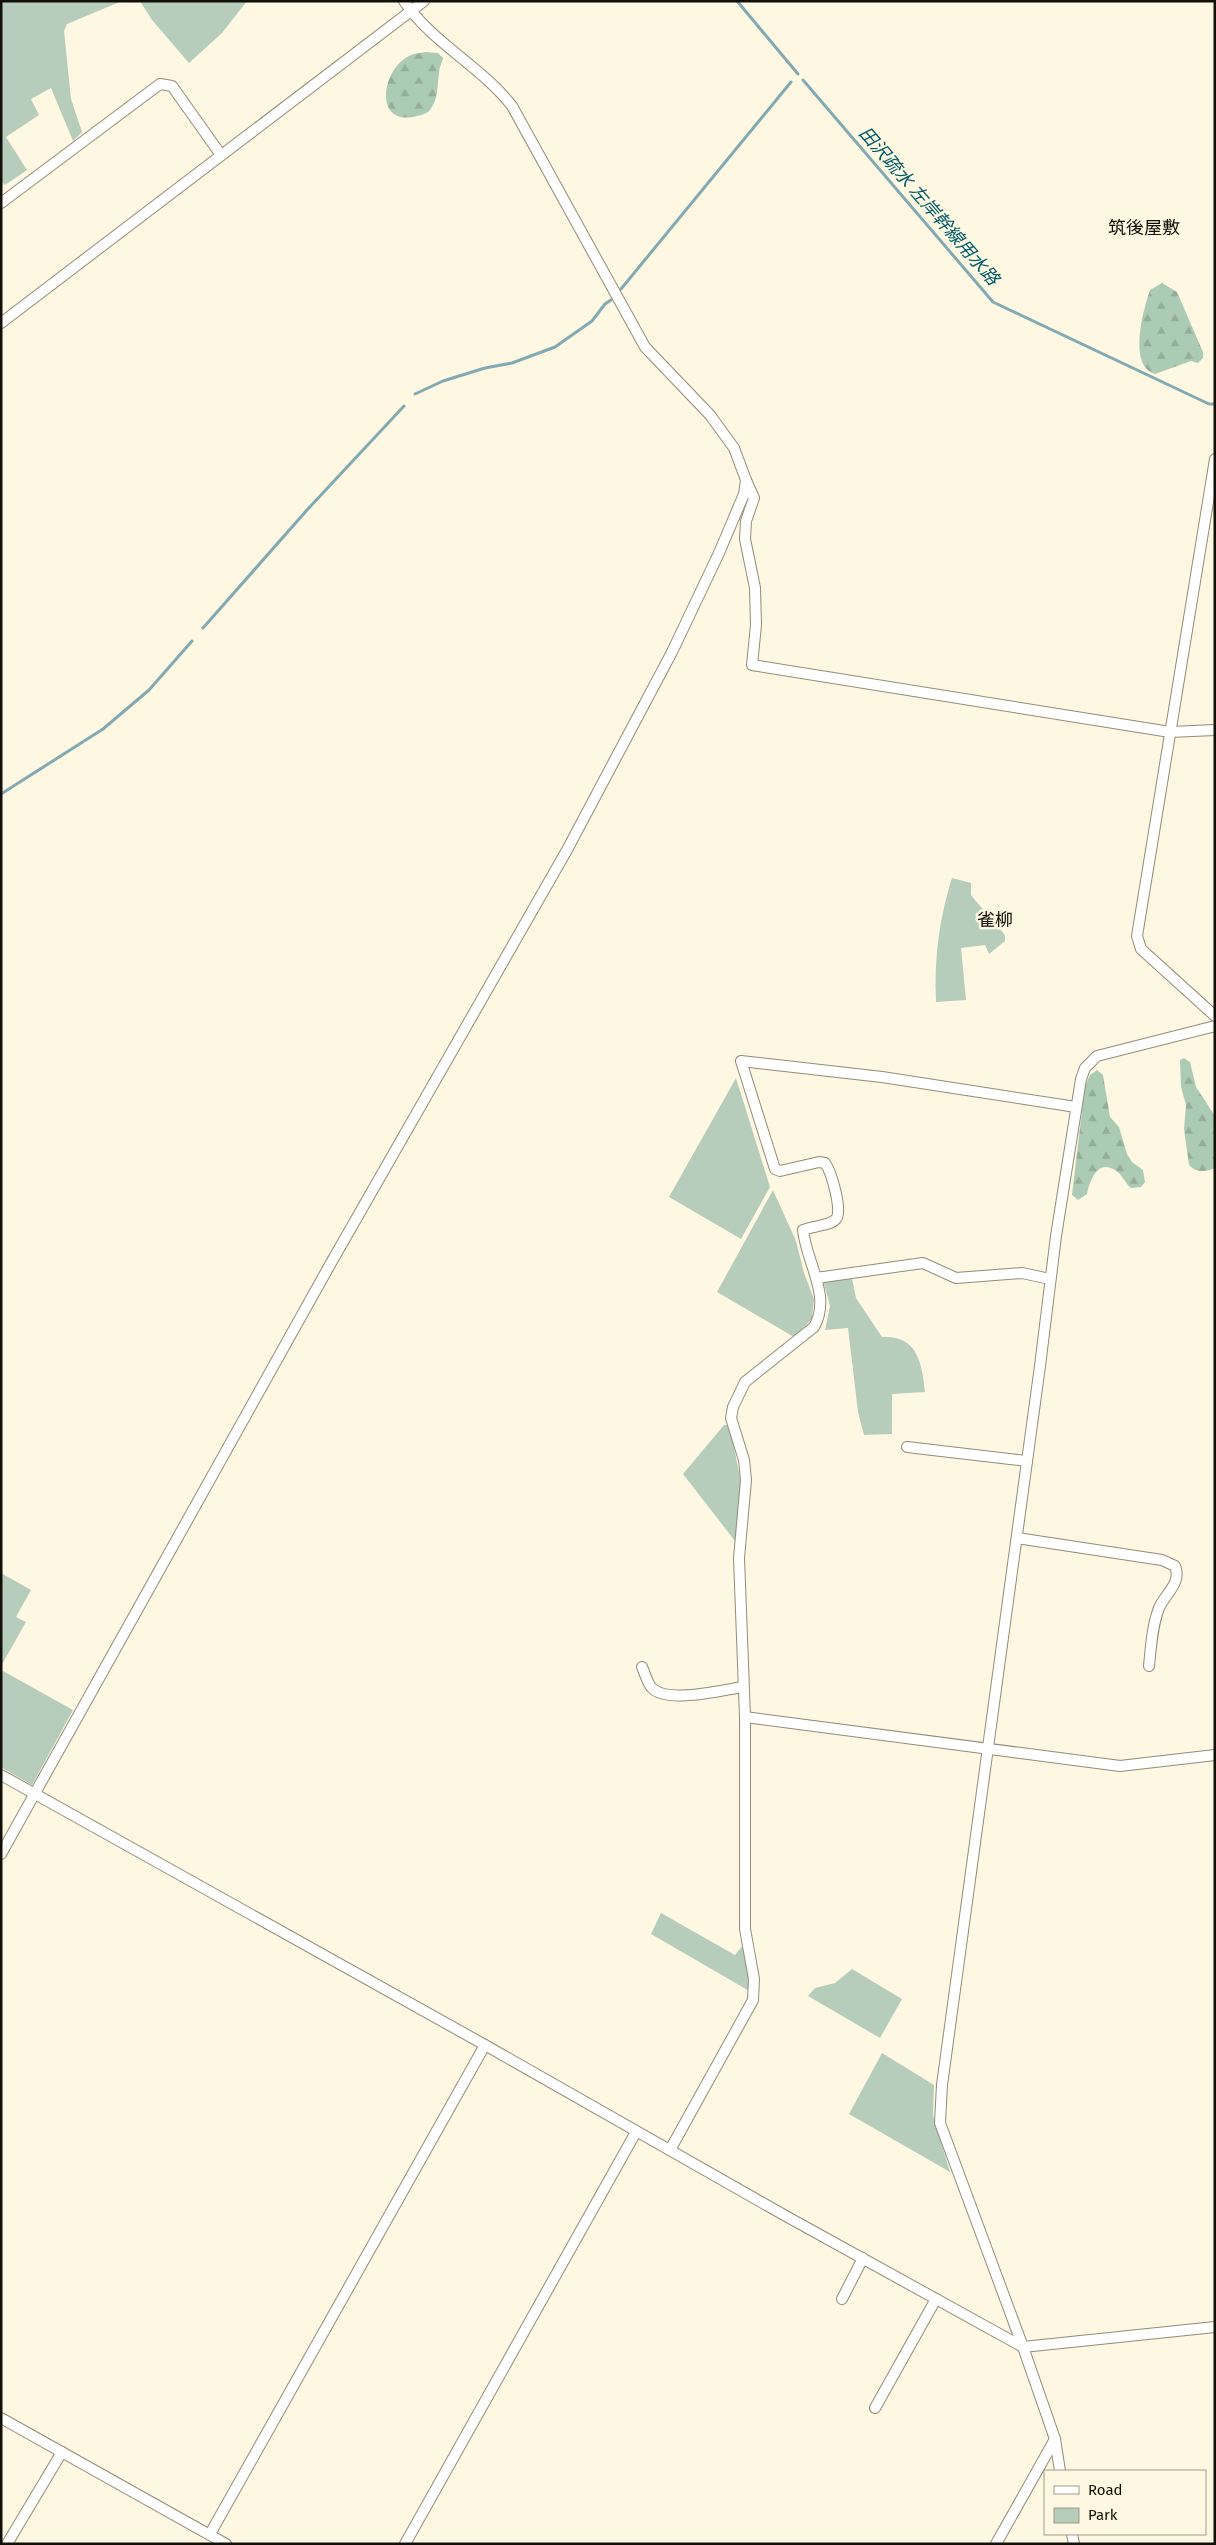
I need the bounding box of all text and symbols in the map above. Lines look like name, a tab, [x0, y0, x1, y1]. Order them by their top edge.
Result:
water label: 田沢疏水 左岸幹線用水路	[854, 122, 1005, 291]
district label: 筑後屋敷	[1108, 217, 1180, 239]
district label: 雀柳	[977, 909, 1013, 931]
legend	[1044, 2470, 1206, 2535]
text: Road	[1088, 2481, 1123, 2499]
text: Park	[1088, 2506, 1118, 2524]

